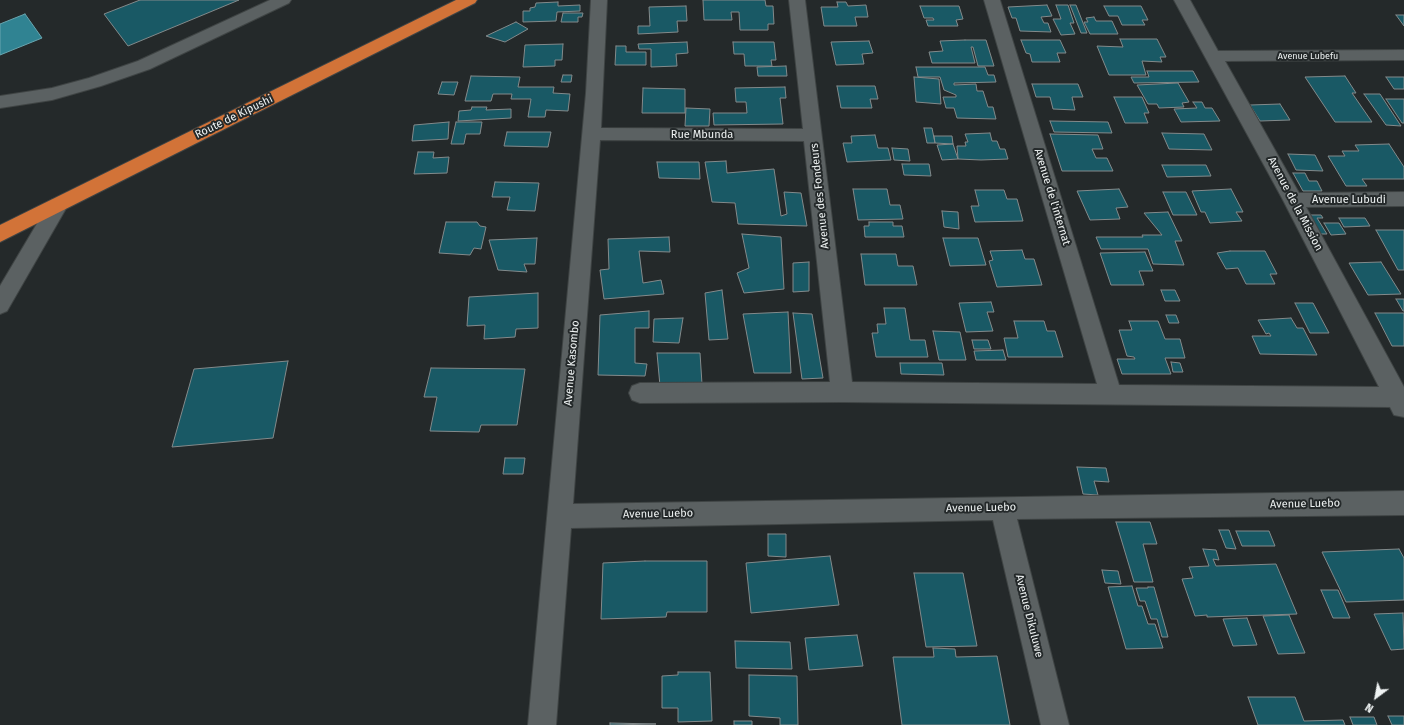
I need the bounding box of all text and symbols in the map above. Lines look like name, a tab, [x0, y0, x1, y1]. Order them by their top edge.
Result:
street label: Avenue Lubefu	[1278, 51, 1338, 61]
street label: Route de Kipushi	[193, 92, 275, 142]
street label: Rue Mbunda	[671, 128, 733, 142]
street label: Avenue des Fondeurs	[808, 143, 832, 249]
street label: Avenue de l'internat	[1031, 147, 1073, 247]
street label: Avenue de la Mission	[1265, 155, 1325, 253]
street label: Avenue Lubudi	[1312, 193, 1386, 207]
street label: Avenue Kasombo	[562, 320, 582, 406]
street label: Avenue Luebo	[1270, 497, 1340, 511]
street label: Avenue Luebo	[946, 501, 1016, 515]
street label: Avenue Luebo	[623, 507, 693, 521]
street label: Avenue Dikuluwe	[1012, 573, 1046, 659]
north arrow	[1356, 677, 1396, 717]
text: N	[1363, 700, 1376, 715]

